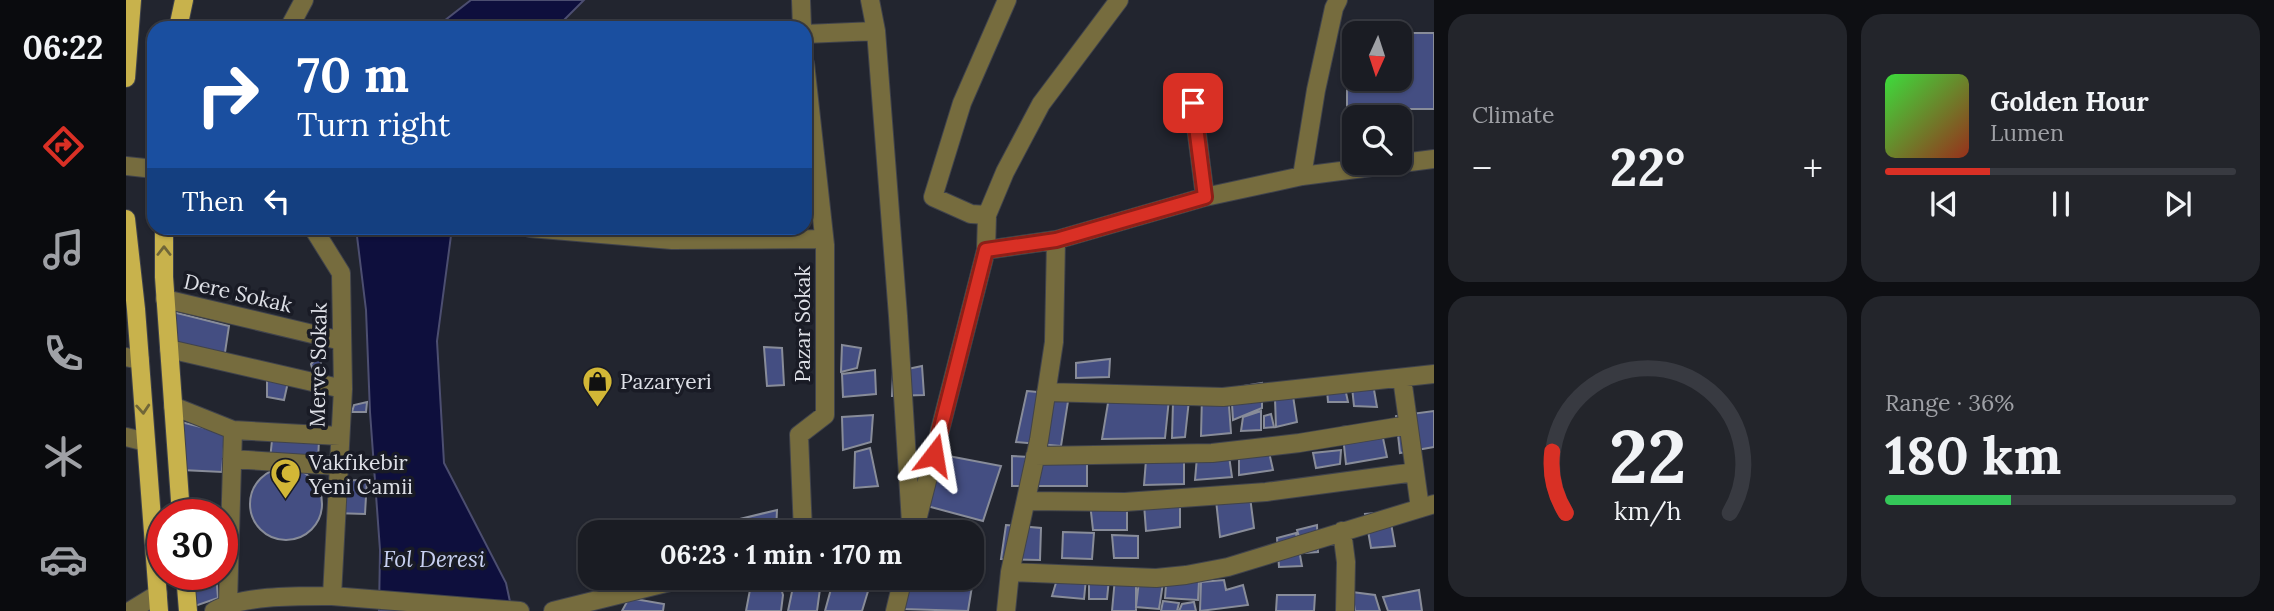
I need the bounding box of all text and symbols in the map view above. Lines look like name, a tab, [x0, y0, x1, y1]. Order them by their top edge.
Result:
north arrow	[1342, 21, 1412, 91]
map controls	[1342, 21, 1412, 175]
text: 06:22	[23, 27, 103, 68]
text: 70 m	[297, 43, 409, 105]
icon: right	[182, 49, 273, 140]
pin	[1163, 73, 1223, 133]
icon: arrive	[1174, 84, 1212, 122]
text: Golden Hour	[1990, 85, 2149, 118]
text: Climate	[1472, 100, 1554, 129]
text: Turn right	[297, 104, 450, 145]
button: search	[1342, 105, 1412, 175]
text: Lumen	[1990, 118, 2064, 147]
icon: directions	[39, 122, 88, 171]
text: 22°	[1610, 134, 1685, 200]
text: −	[1472, 144, 1492, 192]
text: +	[1803, 144, 1823, 192]
icon: left	[258, 182, 296, 220]
text: Then	[182, 185, 244, 218]
icon: previous	[1925, 185, 1963, 223]
icon: pause	[2042, 185, 2080, 223]
icon: next	[2159, 185, 2197, 223]
icon: music	[39, 225, 88, 274]
one-way arrow	[156, 245, 172, 256]
street label: Pazar Sokak	[789, 265, 816, 383]
street label: Dere Sokak	[181, 267, 296, 319]
street label: Merve Sokak	[303, 302, 333, 428]
icon: phone	[39, 329, 88, 378]
shop icon: Pazaryeri	[580, 364, 614, 408]
place label: Pazaryeri	[620, 368, 712, 395]
text: Range · 36%	[1885, 388, 2014, 417]
one-way arrow	[136, 403, 151, 414]
text: 22	[1609, 410, 1686, 503]
position arrow	[897, 418, 971, 492]
text: 180 km	[1885, 422, 2061, 488]
icon: climate	[39, 432, 88, 481]
place label: Vakfıkebir Yeni Camii	[308, 449, 413, 500]
mosque icon: Vakfıkebir Yeni Camii	[269, 457, 303, 501]
text: km/h	[1614, 494, 1681, 526]
speed limit sign: 30	[147, 499, 238, 590]
icon: car	[39, 535, 88, 584]
text: 06:23 · 1 min · 170 m	[660, 538, 902, 571]
water label: Fol Deresi	[383, 544, 486, 573]

